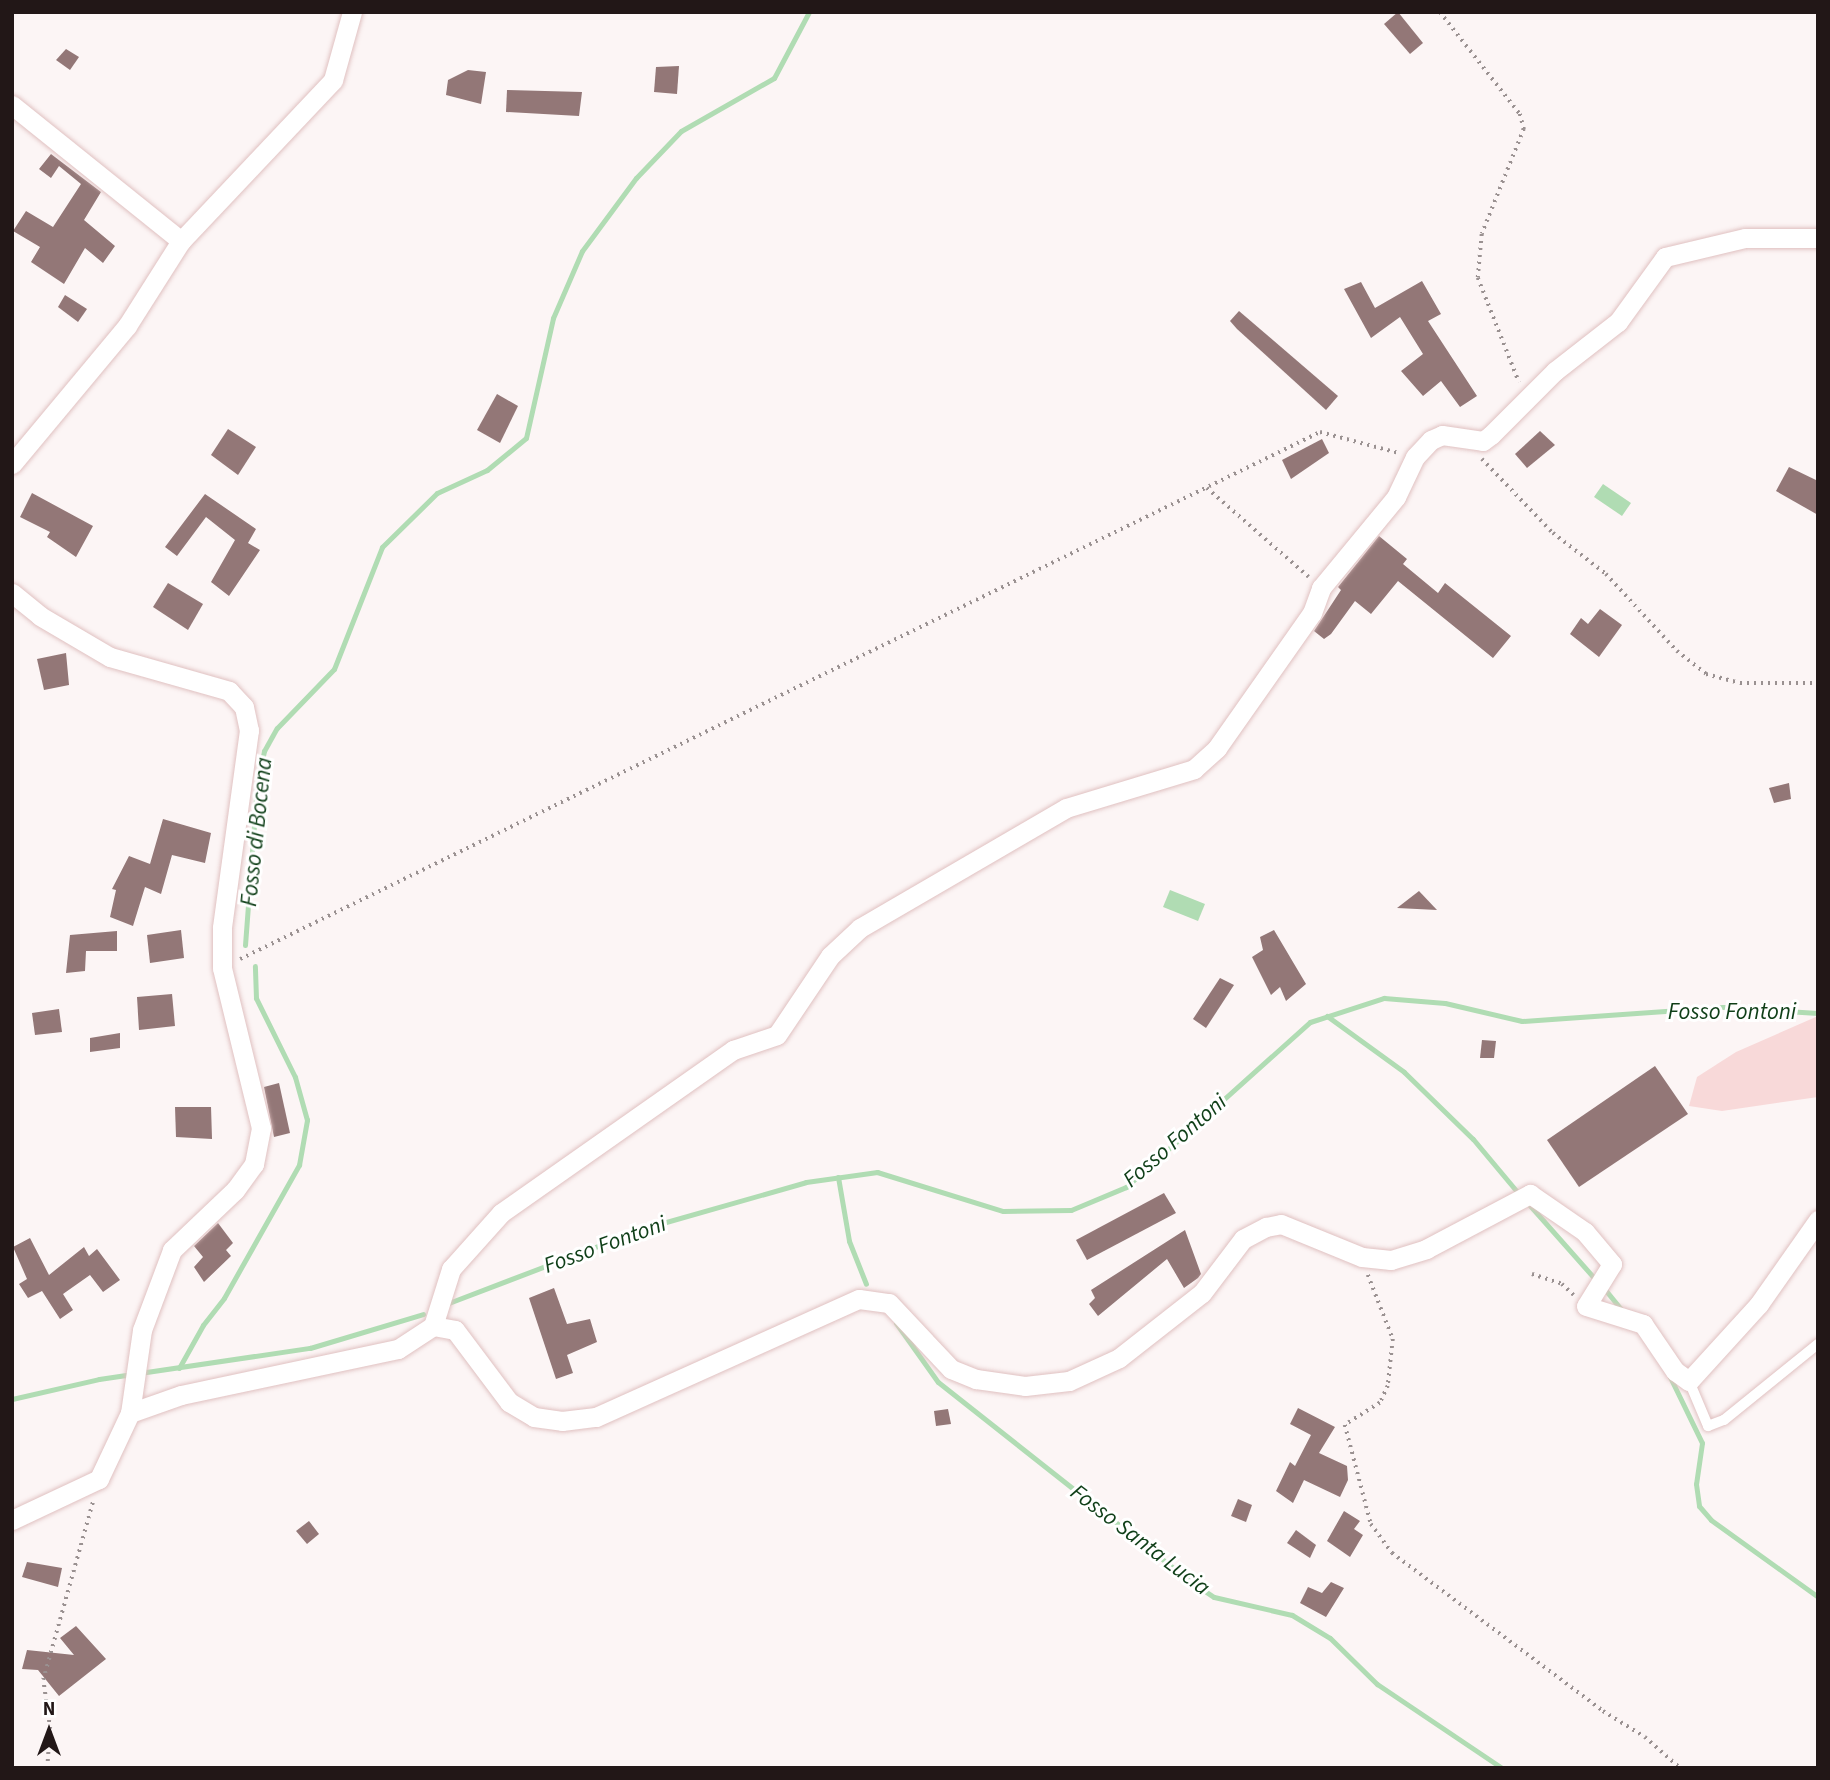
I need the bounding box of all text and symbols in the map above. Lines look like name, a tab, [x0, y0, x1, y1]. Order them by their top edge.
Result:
water label: Fosso di Bocena	[235, 756, 279, 908]
water label: Fosso Fontoni	[1668, 998, 1796, 1026]
water label: Fosso Fontoni	[1117, 1088, 1233, 1194]
water label: Fosso Fontoni	[540, 1210, 670, 1280]
water label: Fosso Santa Lucia	[1065, 1479, 1215, 1601]
north arrow	[14, 1696, 84, 1766]
text: N	[43, 1696, 55, 1723]

